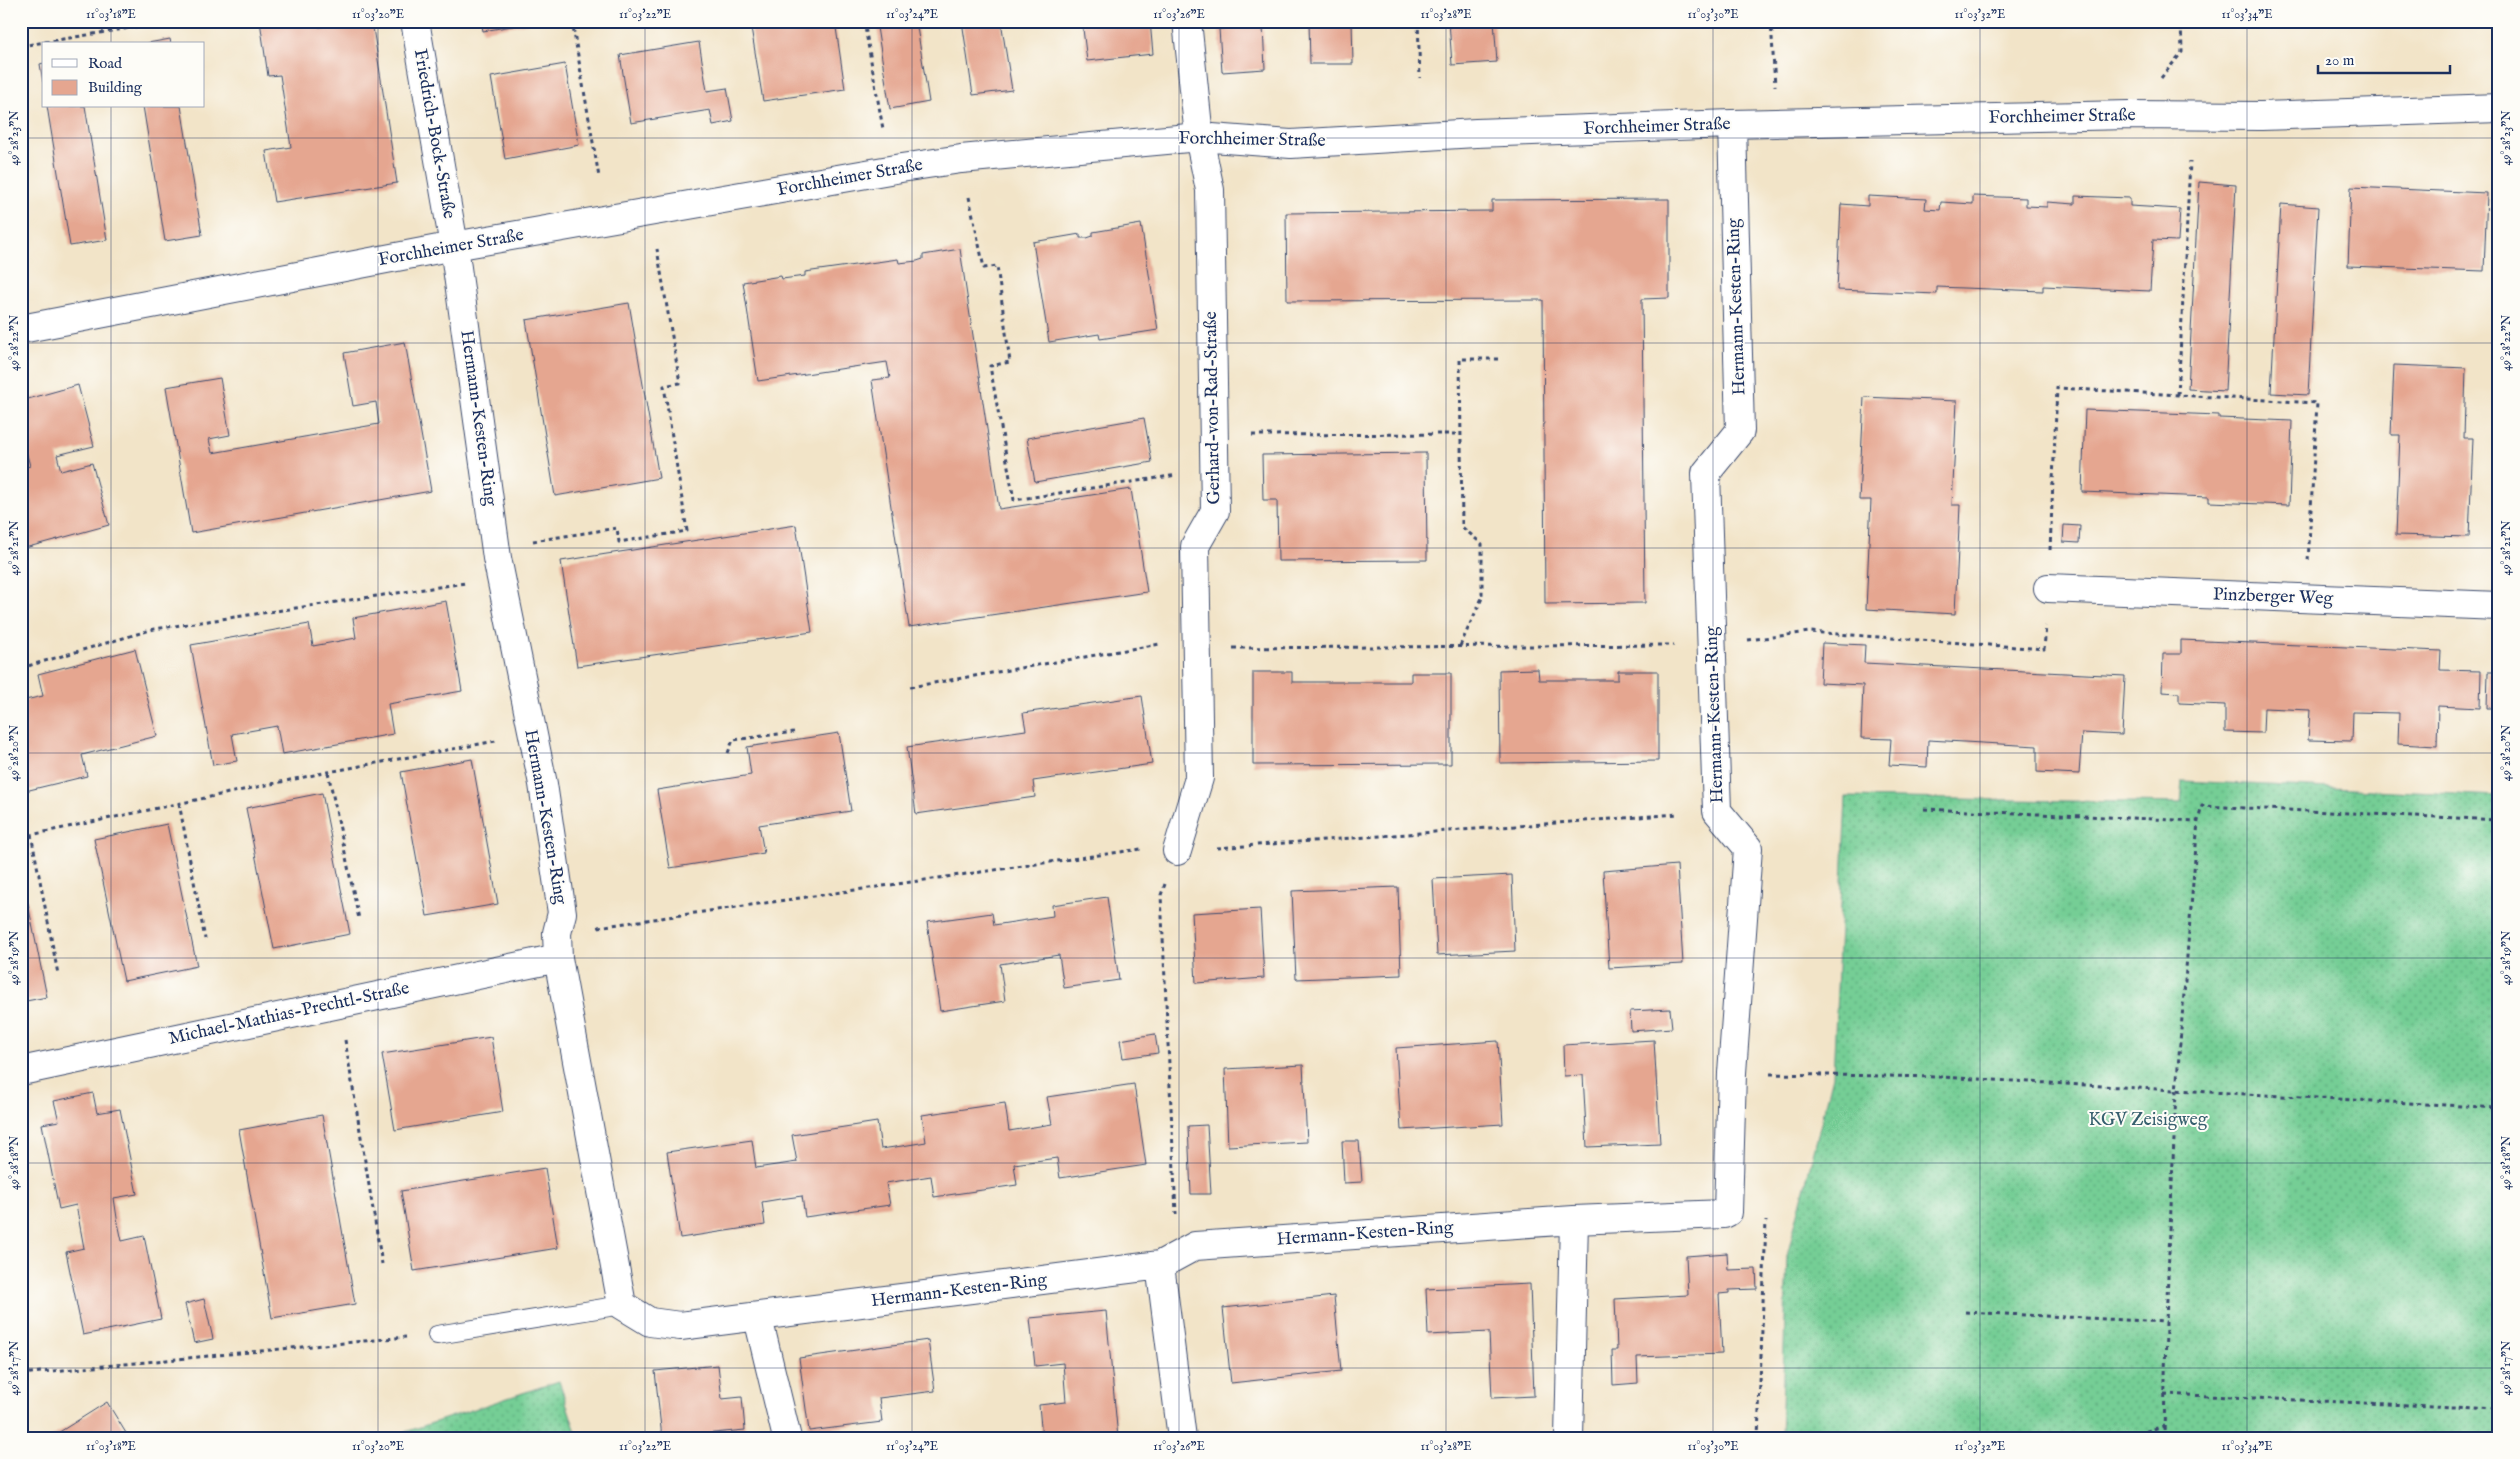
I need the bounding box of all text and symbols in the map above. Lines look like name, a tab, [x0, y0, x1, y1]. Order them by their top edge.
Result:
text: 11°03'18"E	[86, 7, 136, 22]
text: 11°03'20"E	[352, 7, 404, 22]
text: 11°03'22"E	[619, 7, 671, 22]
text: 11°03'24"E	[886, 7, 938, 22]
text: 11°03'26"E	[1153, 7, 1205, 22]
text: 11°03'28"E	[1420, 7, 1472, 22]
text: 11°03'30"E	[1687, 7, 1739, 22]
text: 11°03'32"E	[1955, 7, 2005, 22]
text: 11°03'34"E	[2221, 7, 2273, 22]
legend	[42, 42, 205, 108]
scale bar	[2318, 42, 2450, 74]
street label: Friedrich-Bock-Straße	[408, 47, 460, 221]
text: 20 m	[2325, 51, 2355, 70]
text: Road	[88, 54, 123, 73]
text: Building	[88, 78, 143, 97]
street label: Forchheimer Straße	[1988, 104, 2136, 130]
text: 49°28'23"N	[7, 110, 22, 166]
text: 49°28'23"N	[2499, 110, 2514, 166]
street label: Forchheimer Straße	[1583, 113, 1731, 141]
street label: Forchheimer Straße	[1178, 127, 1326, 153]
street label: Forchheimer Straße	[775, 154, 925, 202]
street label: Hermann-Kesten-Ring	[1722, 218, 1752, 396]
street label: Forchheimer Straße	[376, 224, 526, 272]
street label: Gerhard-von-Rad-Straße	[1200, 311, 1226, 505]
text: 49°28'22"N	[7, 314, 22, 371]
text: 49°28'22"N	[2499, 314, 2514, 371]
street label: Hermann-Kesten-Ring	[454, 329, 502, 508]
text: 49°28'21"N	[7, 520, 22, 576]
text: 49°28'21"N	[2499, 520, 2514, 576]
street label: Pinzberger Weg	[2212, 583, 2334, 611]
street label: Hermann-Kesten-Ring	[1700, 626, 1730, 804]
text: 49°28'20"N	[7, 724, 22, 781]
text: 49°28'20"N	[2499, 724, 2514, 781]
street label: Hermann-Kesten-Ring	[518, 728, 572, 906]
text: 49°28'19"N	[7, 930, 22, 985]
text: 49°28'19"N	[2499, 930, 2514, 985]
street label: Michael-Mathias-Prechtl-Straße	[167, 977, 411, 1051]
park label: KGV Zeisigweg	[2088, 1109, 2208, 1132]
text: 49°28'18"N	[7, 1135, 22, 1190]
text: 49°28'18"N	[2499, 1135, 2514, 1190]
street label: Hermann-Kesten-Ring	[1276, 1216, 1454, 1252]
street label: Hermann-Kesten-Ring	[870, 1269, 1049, 1313]
text: 49°28'17"N	[7, 1340, 22, 1396]
text: 49°28'17"N	[2499, 1340, 2514, 1396]
text: 11°03'18"E	[86, 1439, 136, 1454]
text: 11°03'20"E	[352, 1439, 404, 1454]
text: 11°03'22"E	[619, 1439, 671, 1454]
text: 11°03'24"E	[886, 1439, 938, 1454]
text: 11°03'26"E	[1153, 1439, 1205, 1454]
text: 11°03'28"E	[1420, 1439, 1472, 1454]
text: 11°03'30"E	[1687, 1439, 1739, 1454]
text: 11°03'32"E	[1955, 1439, 2005, 1454]
text: 11°03'34"E	[2221, 1439, 2273, 1454]

